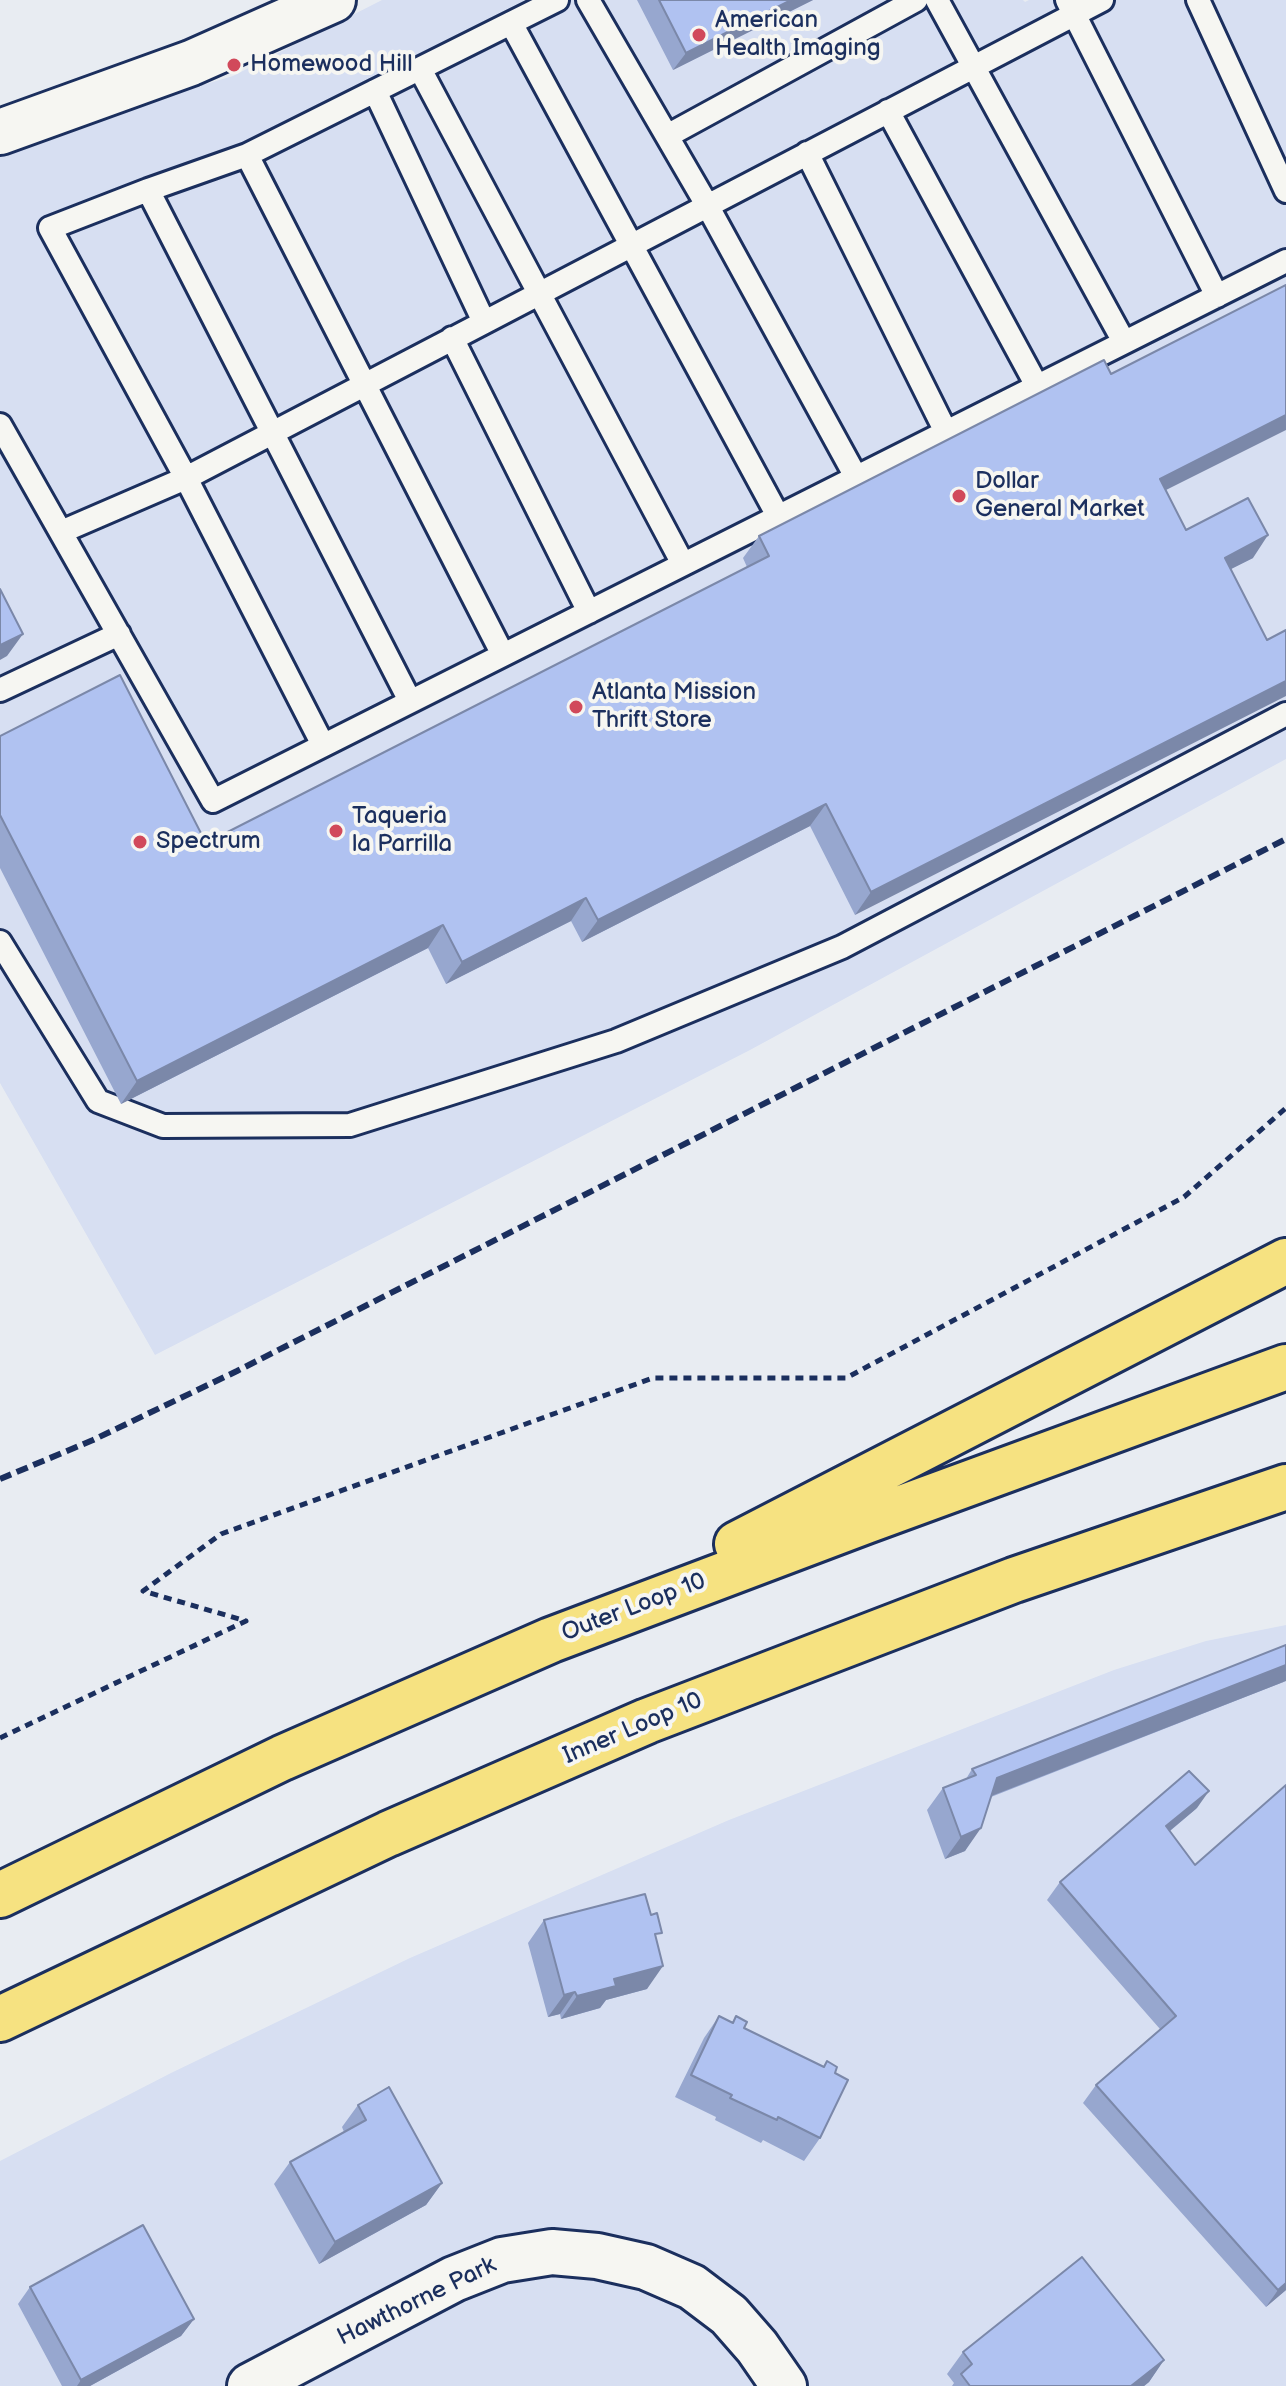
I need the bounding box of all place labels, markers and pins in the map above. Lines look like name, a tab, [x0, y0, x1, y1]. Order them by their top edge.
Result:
place label: American Health Imaging	[715, 7, 881, 63]
marker: American Health Imaging	[690, 26, 708, 44]
place label: Homewood Hill	[250, 51, 413, 79]
marker: Homewood Hill	[225, 56, 243, 74]
place label: Dollar General Market	[975, 468, 1145, 524]
marker: Dollar General Market	[950, 487, 968, 505]
place label: Atlanta Mission Thrift Store	[592, 679, 756, 735]
marker: Atlanta Mission Thrift Store	[567, 698, 585, 716]
place label: Taqueria la Parrilla	[352, 803, 452, 859]
marker: Taqueria la Parrilla	[327, 822, 345, 840]
place label: Spectrum	[156, 828, 261, 856]
marker: Spectrum	[131, 833, 149, 851]

